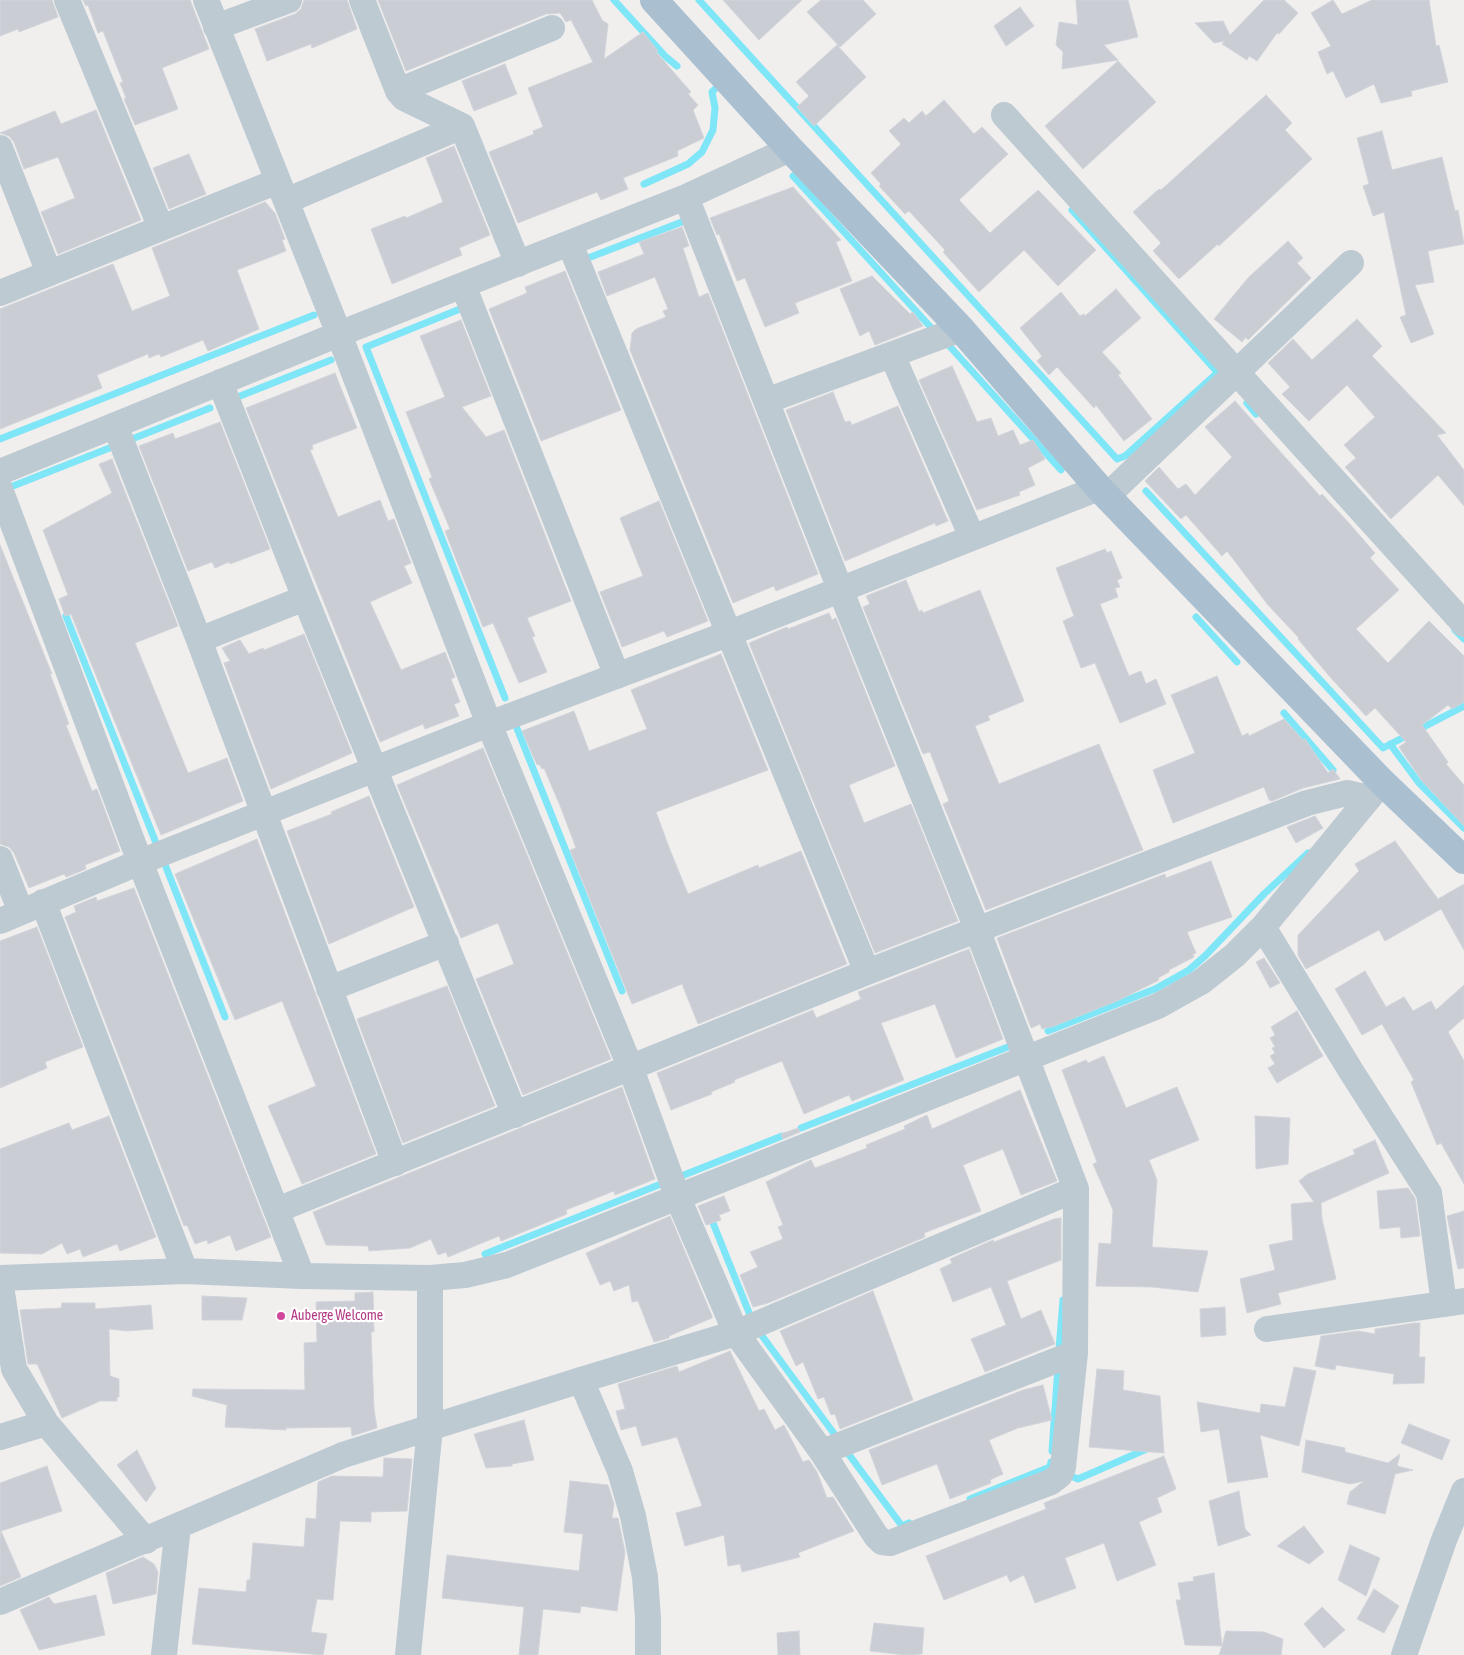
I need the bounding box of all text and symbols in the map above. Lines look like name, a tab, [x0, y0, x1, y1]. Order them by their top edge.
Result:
place label: Auberge Welcome	[291, 1308, 383, 1324]
marker: Auberge Welcome	[275, 1310, 287, 1322]

